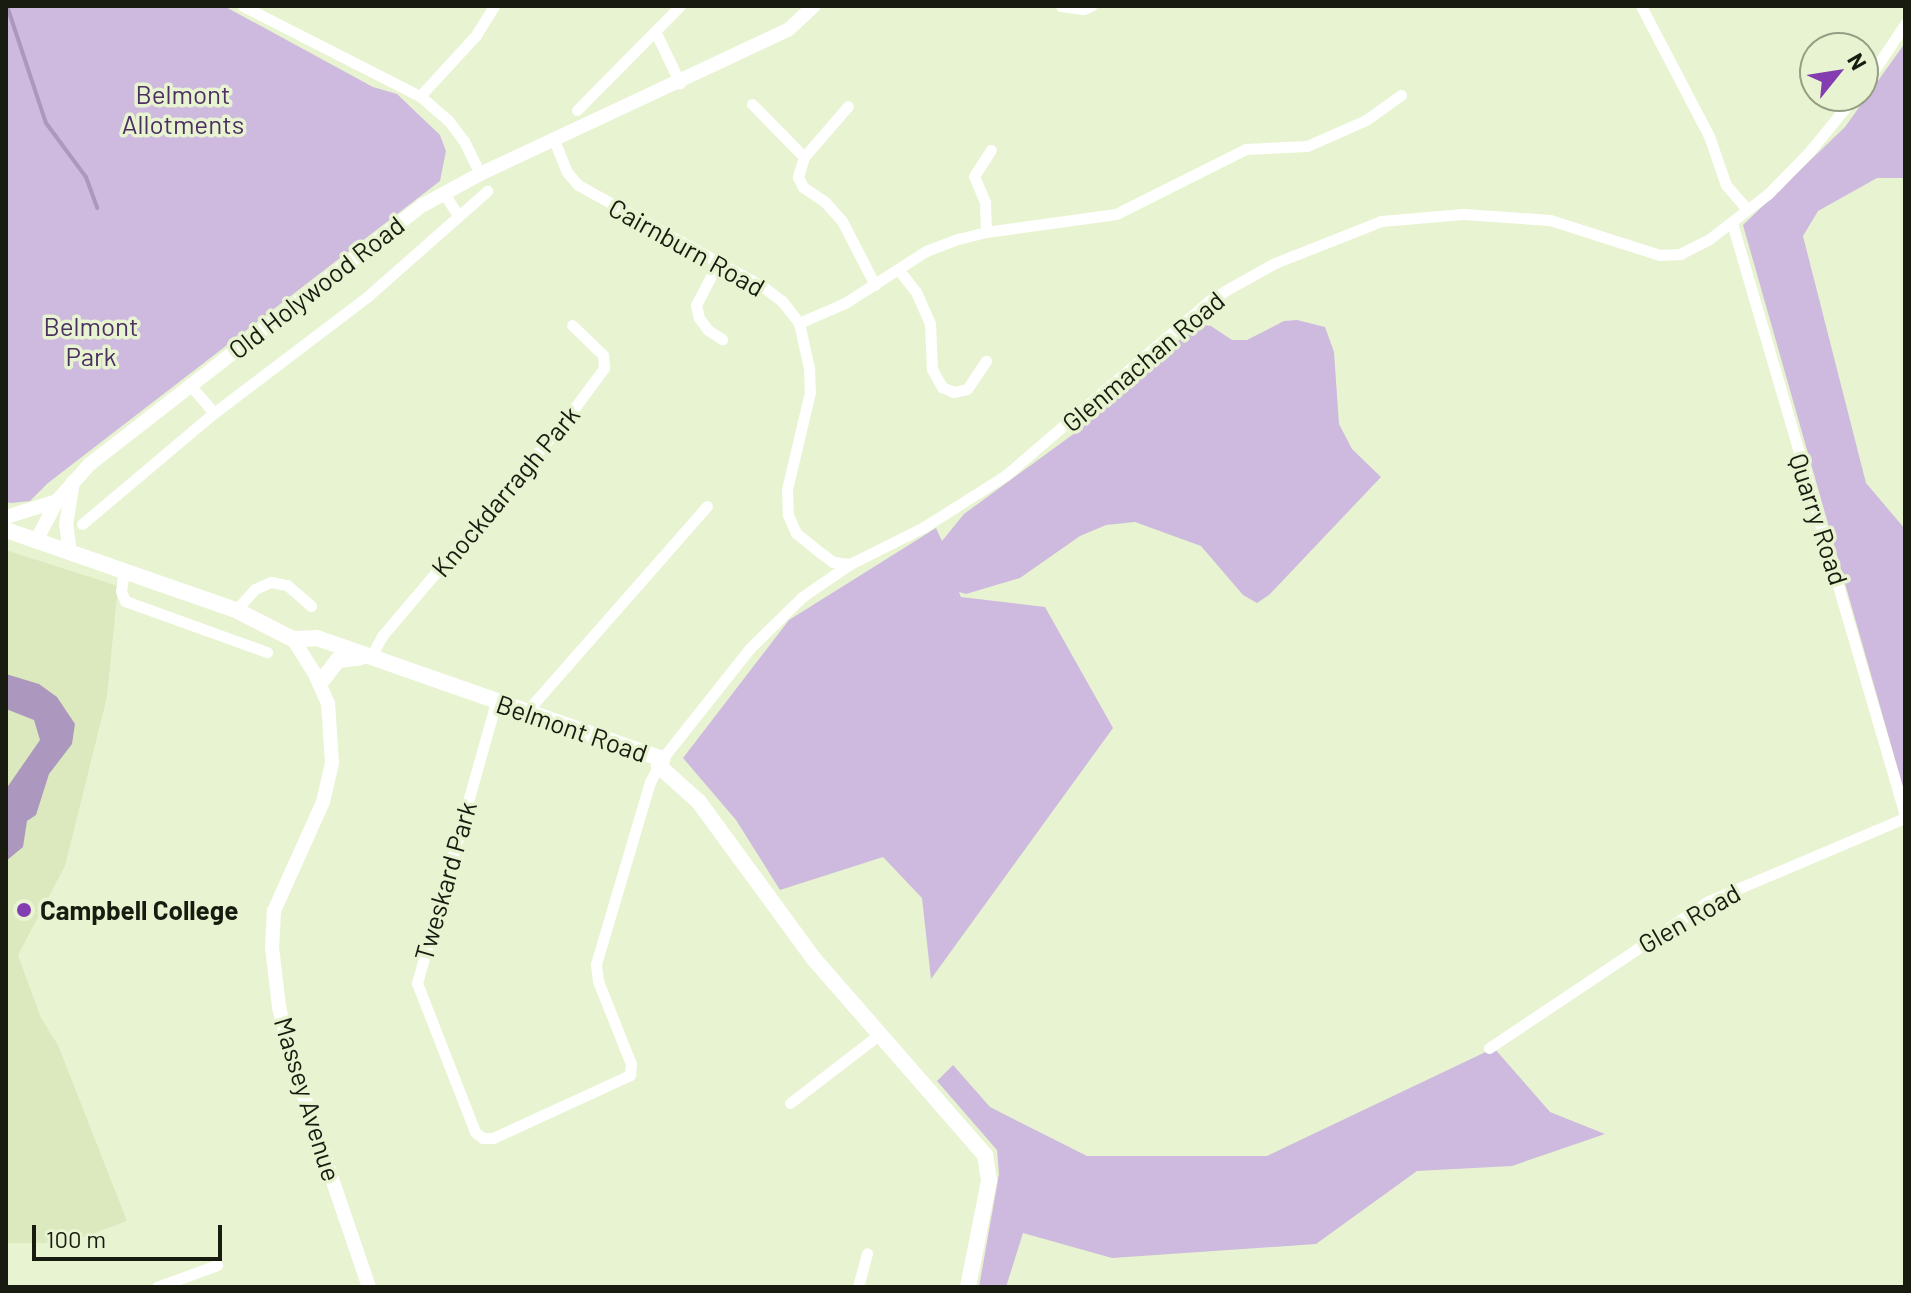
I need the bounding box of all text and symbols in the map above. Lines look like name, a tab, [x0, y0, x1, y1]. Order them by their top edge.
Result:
north arrow	[1799, 32, 1879, 112]
text: N	[1843, 48, 1873, 74]
park label: Belmont Allotments	[122, 78, 244, 140]
street label: Cairnburn Road	[604, 191, 770, 303]
street label: Old Holywood Road	[222, 209, 410, 365]
street label: Glenmachan Road	[1056, 284, 1230, 438]
park label: Belmont Park	[43, 310, 139, 372]
street label: Knockdarragh Park	[424, 399, 586, 583]
street label: Quarry Road	[1783, 449, 1855, 589]
street label: Belmont Road	[492, 688, 652, 768]
street label: Tweskard Park	[407, 798, 483, 964]
street label: Glen Road	[1632, 876, 1746, 960]
place label: Campbell College	[40, 894, 238, 926]
marker: Campbell College	[15, 901, 33, 919]
street label: Massey Avenue	[268, 1013, 348, 1185]
scale bar	[36, 1209, 226, 1259]
text: 100 m	[46, 1224, 106, 1253]

